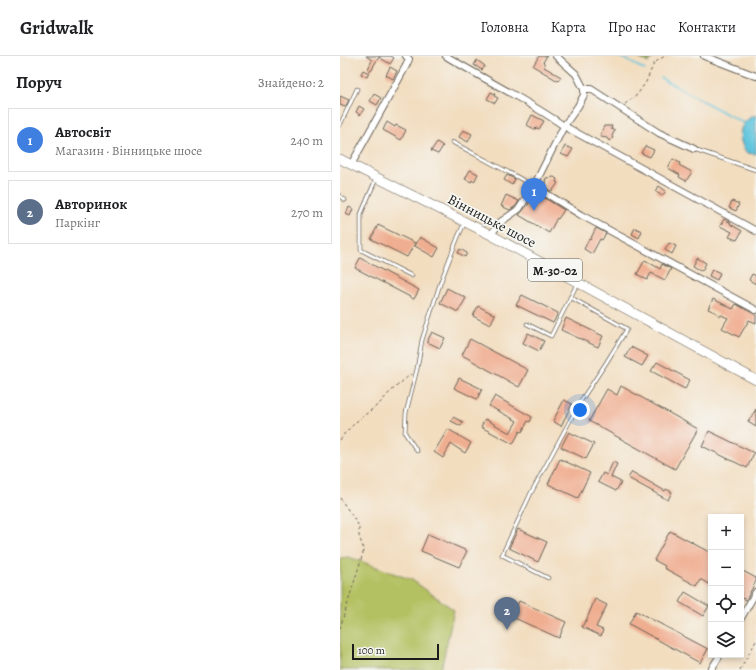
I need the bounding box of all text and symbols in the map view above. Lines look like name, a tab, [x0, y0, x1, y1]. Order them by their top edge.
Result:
text: Gridwalk	[20, 15, 93, 41]
text: Головна	[480, 18, 529, 37]
text: Карта	[551, 18, 586, 37]
text: Про нас	[608, 18, 656, 37]
text: Контакти	[678, 18, 736, 37]
text: Поруч	[16, 71, 62, 94]
text: Знайдено: 2	[258, 74, 324, 91]
text: Автосвіт	[55, 122, 111, 142]
text: 1	[28, 132, 32, 149]
text: 240 m	[291, 132, 323, 149]
text: Магазин · Вінницьке шосе	[55, 142, 202, 159]
pin: 1	[521, 178, 547, 211]
street label: Вінницьке шосе	[445, 190, 539, 252]
text: Авторинок	[55, 194, 127, 214]
text: 2	[27, 204, 33, 221]
text: 270 m	[291, 204, 323, 221]
text: Паркінг	[55, 214, 100, 231]
road number: М-30-02	[528, 259, 582, 281]
your location	[570, 400, 590, 420]
map controls	[708, 514, 744, 658]
button: +	[708, 514, 744, 550]
button: −	[708, 550, 744, 586]
button: locate	[708, 586, 744, 622]
pin: 2	[494, 597, 520, 630]
button: layers	[708, 622, 744, 658]
scale bar	[352, 642, 439, 661]
text: 100 m	[358, 643, 385, 658]

